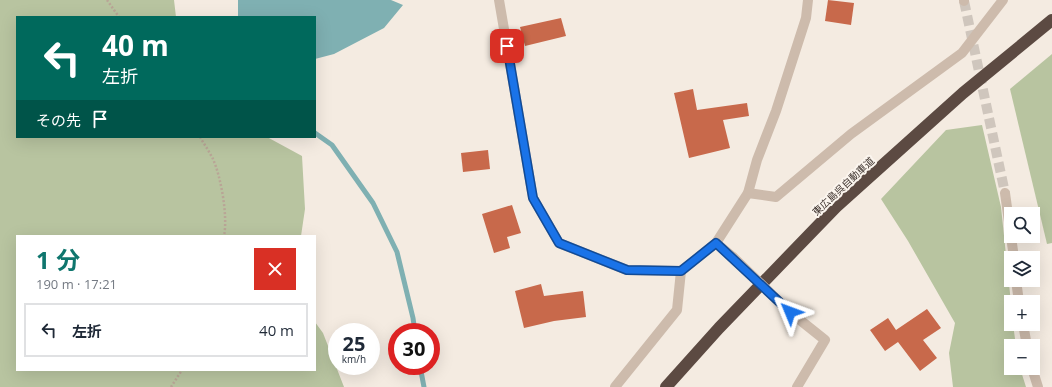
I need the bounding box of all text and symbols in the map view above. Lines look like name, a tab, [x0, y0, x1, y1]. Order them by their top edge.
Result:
text: 40 m	[102, 26, 169, 64]
pin	[490, 29, 524, 63]
icon: left	[36, 32, 88, 84]
icon: arrive	[496, 35, 518, 57]
text: 左折	[102, 64, 138, 88]
icon: arrive	[89, 108, 111, 130]
text: その先	[36, 110, 81, 130]
street label: 東広島呉自動車道	[809, 154, 877, 218]
map controls	[1004, 207, 1040, 375]
button: search	[1004, 207, 1040, 243]
text: 1 分	[36, 243, 80, 276]
button: close	[254, 248, 296, 290]
button: layers	[1004, 251, 1040, 287]
text: 190 m · 17:21	[36, 275, 117, 293]
position arrow	[769, 291, 811, 333]
button: +	[1004, 295, 1040, 331]
icon: left	[38, 319, 60, 341]
text: 40 m	[259, 320, 294, 340]
text: 左折	[72, 321, 102, 341]
speed limit sign: 30	[388, 323, 440, 375]
text: 25	[343, 330, 365, 357]
button: −	[1004, 339, 1040, 375]
text: km/h	[342, 352, 366, 366]

